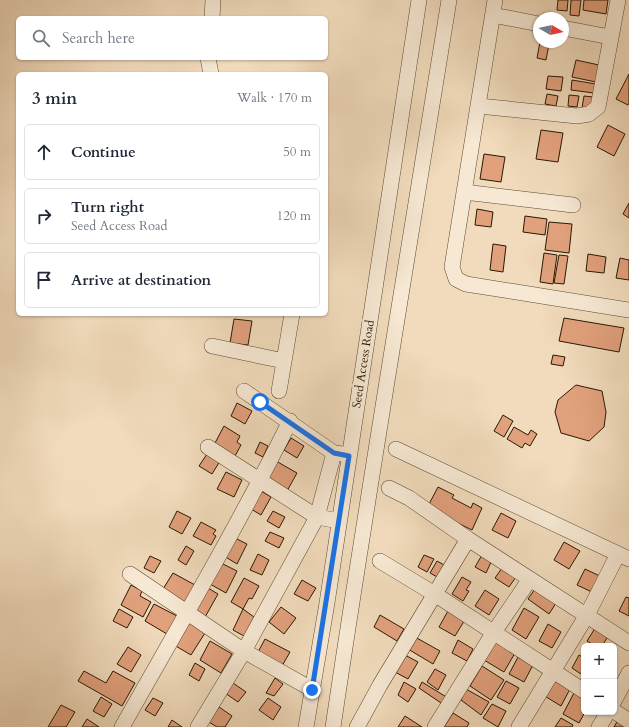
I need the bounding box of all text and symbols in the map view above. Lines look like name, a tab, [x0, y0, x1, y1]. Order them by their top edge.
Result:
north arrow	[533, 12, 569, 48]
search box	[16, 16, 328, 60]
icon: search	[30, 27, 52, 49]
text: Search here	[62, 28, 135, 48]
text: 3 min	[32, 87, 77, 110]
text: Walk · 170 m	[237, 89, 312, 107]
icon: ahead	[33, 141, 55, 163]
text: Continue	[71, 142, 136, 162]
text: 50 m	[283, 143, 311, 161]
text: Turn right	[71, 197, 144, 217]
icon: right	[33, 205, 55, 227]
text: 120 m	[277, 207, 311, 225]
text: Seed Access Road	[71, 217, 168, 235]
icon: arrive	[33, 269, 55, 291]
text: Arrive at destination	[71, 270, 211, 290]
street label: Seed Access Road	[348, 318, 378, 409]
route start	[251, 393, 269, 411]
map controls	[581, 643, 617, 715]
button: +	[581, 643, 617, 679]
button: −	[581, 679, 617, 715]
route end	[303, 681, 321, 699]

